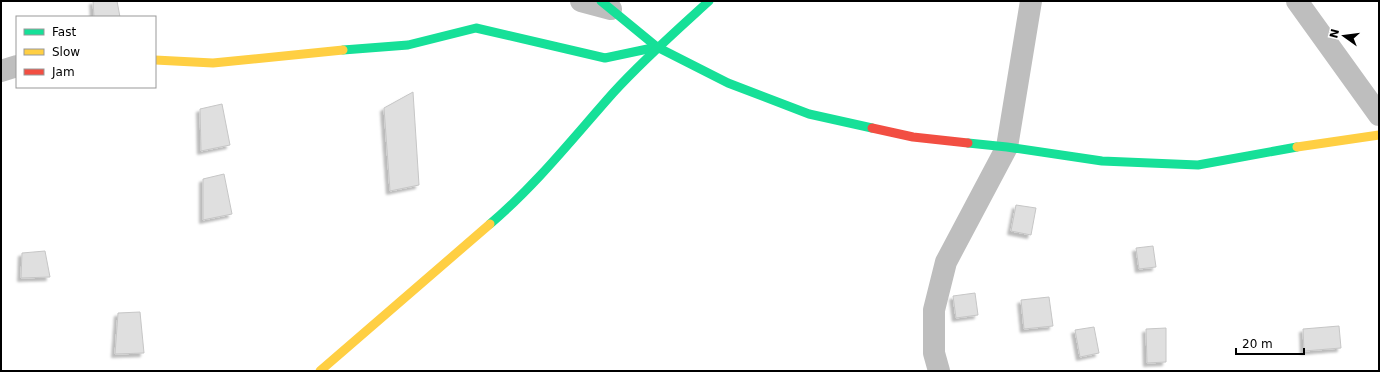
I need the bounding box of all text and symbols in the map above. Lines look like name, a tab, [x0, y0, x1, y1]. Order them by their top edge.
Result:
legend	[16, 16, 156, 88]
north arrow	[1324, 16, 1364, 56]
text: Fast	[52, 25, 76, 39]
text: N	[1327, 28, 1342, 40]
text: Slow	[52, 45, 80, 59]
text: Jam	[51, 65, 75, 79]
scale bar	[1236, 330, 1304, 356]
text: 20 m	[1242, 337, 1273, 351]

